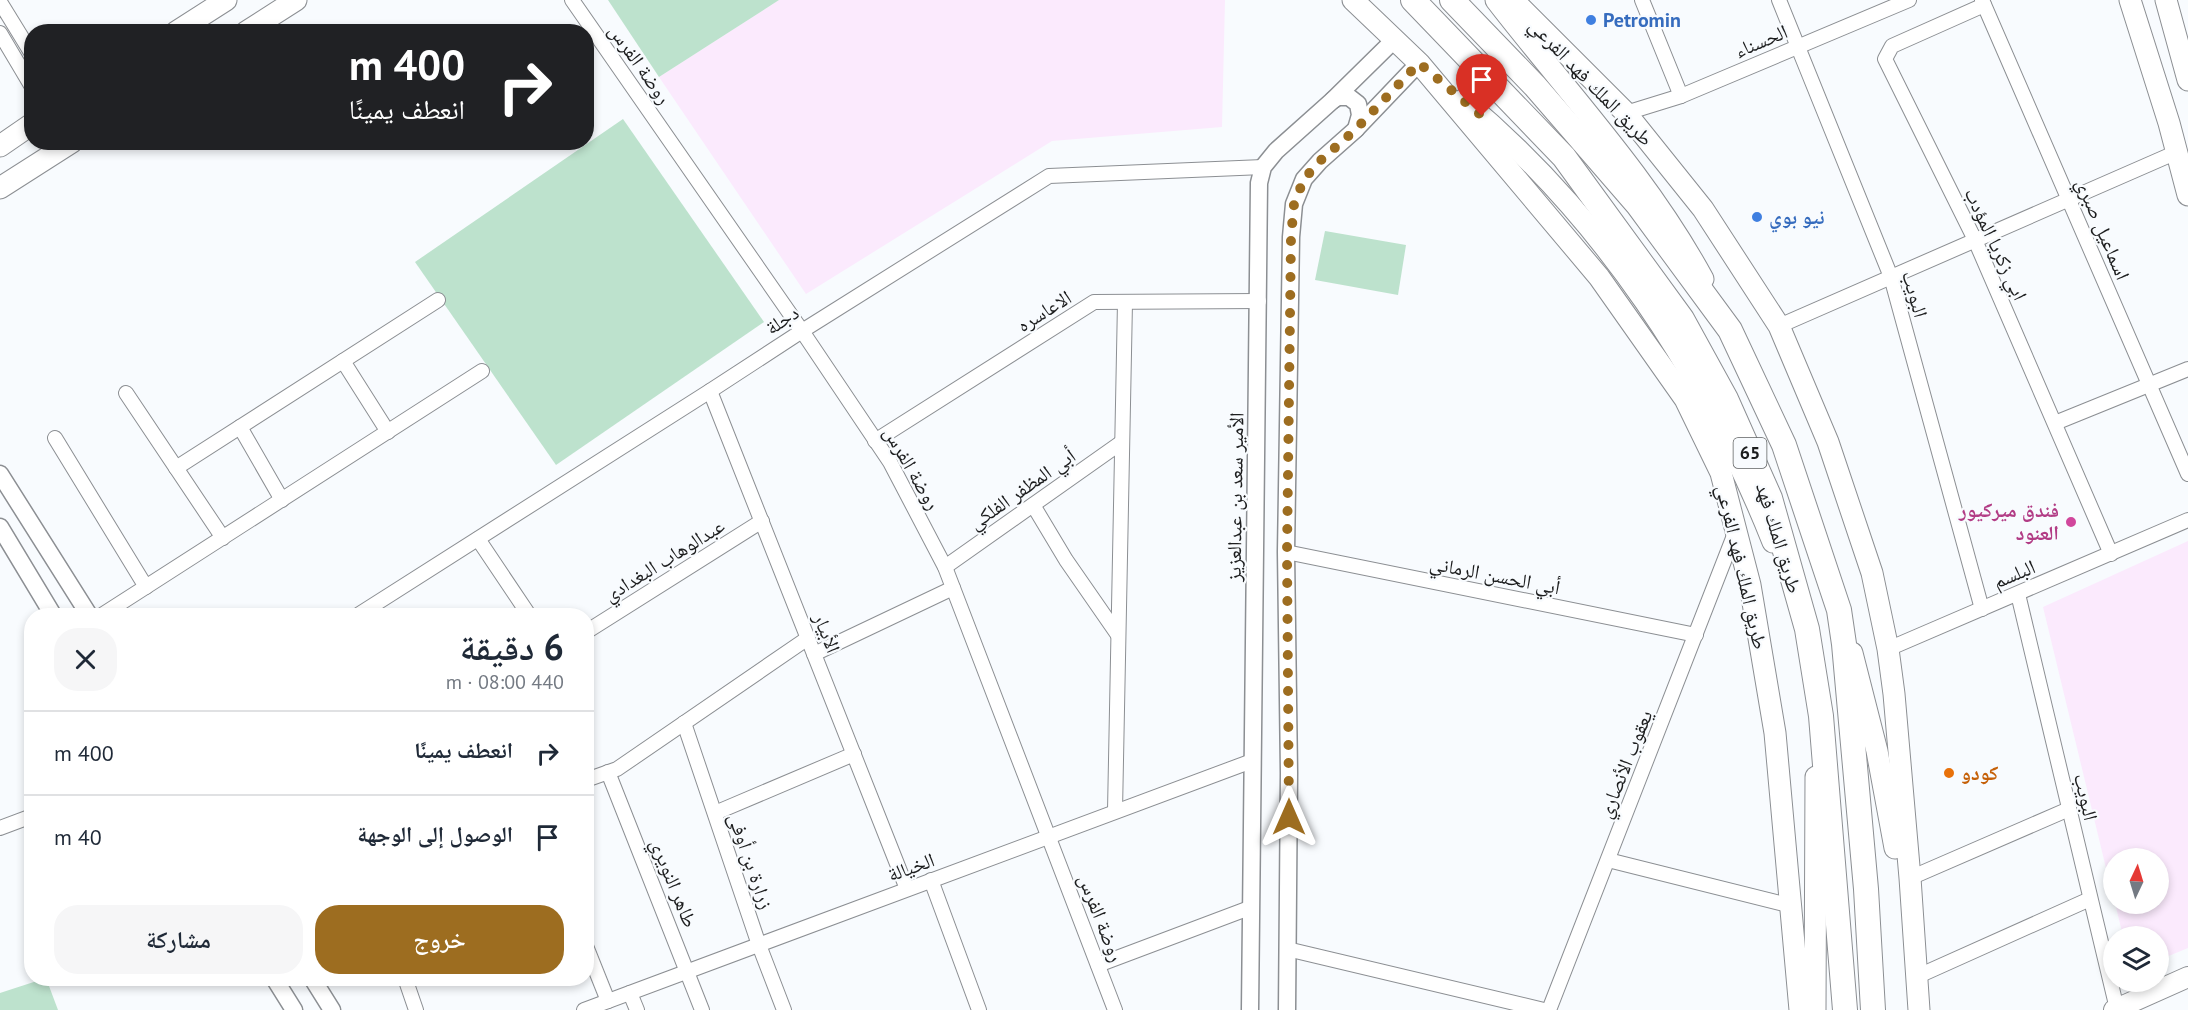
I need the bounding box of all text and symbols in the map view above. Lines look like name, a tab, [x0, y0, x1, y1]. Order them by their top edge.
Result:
place label: Petromin	[1603, 7, 1681, 33]
street label: طريق الملك فهد الفرعي	[1521, 13, 1659, 154]
marker: Petromin	[1584, 13, 1598, 27]
street label: الحسناء	[1730, 18, 1792, 64]
street label: روضة الفرس	[603, 19, 677, 109]
text: 400 m	[349, 37, 465, 92]
icon: right	[486, 48, 564, 126]
pin	[1456, 54, 1507, 116]
icon: arrive	[1465, 63, 1498, 96]
text: انعطف يمينًا	[349, 92, 465, 126]
street label: اسماعيل صبري	[2067, 174, 2136, 285]
street label: ابي زكريا المؤدب	[1956, 184, 2033, 306]
place label: نيو بوي	[1769, 204, 1825, 233]
marker: نيو بوي	[1750, 210, 1764, 224]
street label: البويب	[1896, 268, 1934, 320]
street label: الاعاسره	[1012, 284, 1076, 338]
street label: دجلة	[760, 300, 804, 340]
street label: الأمير سعد بن عبدالعزيز	[1221, 412, 1249, 583]
street label: روضة الفرس	[878, 422, 946, 514]
road number: 65	[1734, 438, 1766, 468]
street label: أبي المظفر الفلكي	[963, 443, 1082, 538]
street label: طريق الملك فهد	[1750, 480, 1808, 596]
street label: طريق الملك فهد الفرعي	[1707, 482, 1774, 652]
place label: فندق ميركيور العنود	[1958, 497, 2059, 546]
street label: عبدالوهاب البغدادي	[599, 512, 731, 610]
marker: فندق ميركيور العنود	[2064, 515, 2078, 529]
street label: أبي الحسن الرماني	[1427, 550, 1562, 603]
street label: البلسم	[1989, 554, 2040, 595]
street label: الأبيار	[807, 608, 847, 657]
text: 6 دقيقة	[460, 623, 564, 670]
button: close	[54, 628, 117, 691]
text: 440 m · 08:00	[446, 669, 564, 695]
street label: يعقوب الأنصاري	[1592, 706, 1661, 823]
text: انعطف يمينًا	[414, 736, 513, 764]
icon: right	[531, 737, 564, 770]
text: 400 m	[54, 739, 114, 767]
place label: كودو	[1961, 760, 1998, 786]
marker: كودو	[1942, 766, 1956, 780]
street label: البويب	[2068, 771, 2104, 823]
position arrow	[1257, 785, 1321, 849]
street label: زرارة بن أوفى	[722, 809, 780, 913]
text: الوصول إلى الوجهة	[357, 820, 513, 848]
icon: arrive	[531, 821, 564, 854]
text: 40 m	[54, 823, 102, 851]
street label: طاهر النويري	[642, 835, 704, 932]
street label: الخيالة	[884, 847, 938, 887]
north arrow	[2103, 848, 2169, 914]
map controls	[2103, 848, 2169, 992]
street label: روضة الفرس	[1072, 870, 1130, 966]
button: مشاركة	[54, 905, 303, 974]
button: خروج	[315, 905, 564, 974]
button: layers	[2103, 926, 2169, 992]

